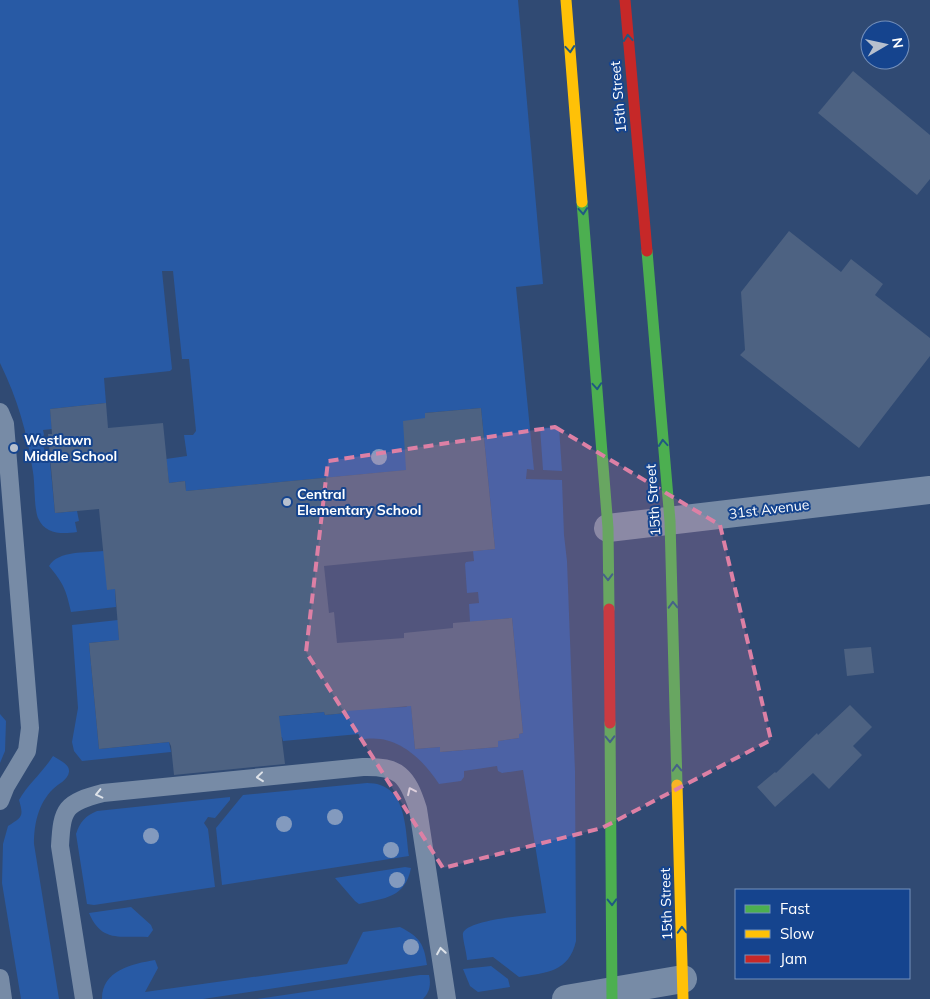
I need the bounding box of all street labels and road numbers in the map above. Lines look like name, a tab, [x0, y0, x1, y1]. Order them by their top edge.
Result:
street label: 15th Street	[606, 60, 630, 134]
street label: 15th Street	[641, 463, 664, 537]
street label: 31st Avenue	[728, 495, 810, 523]
street label: 15th Street	[656, 867, 676, 940]

